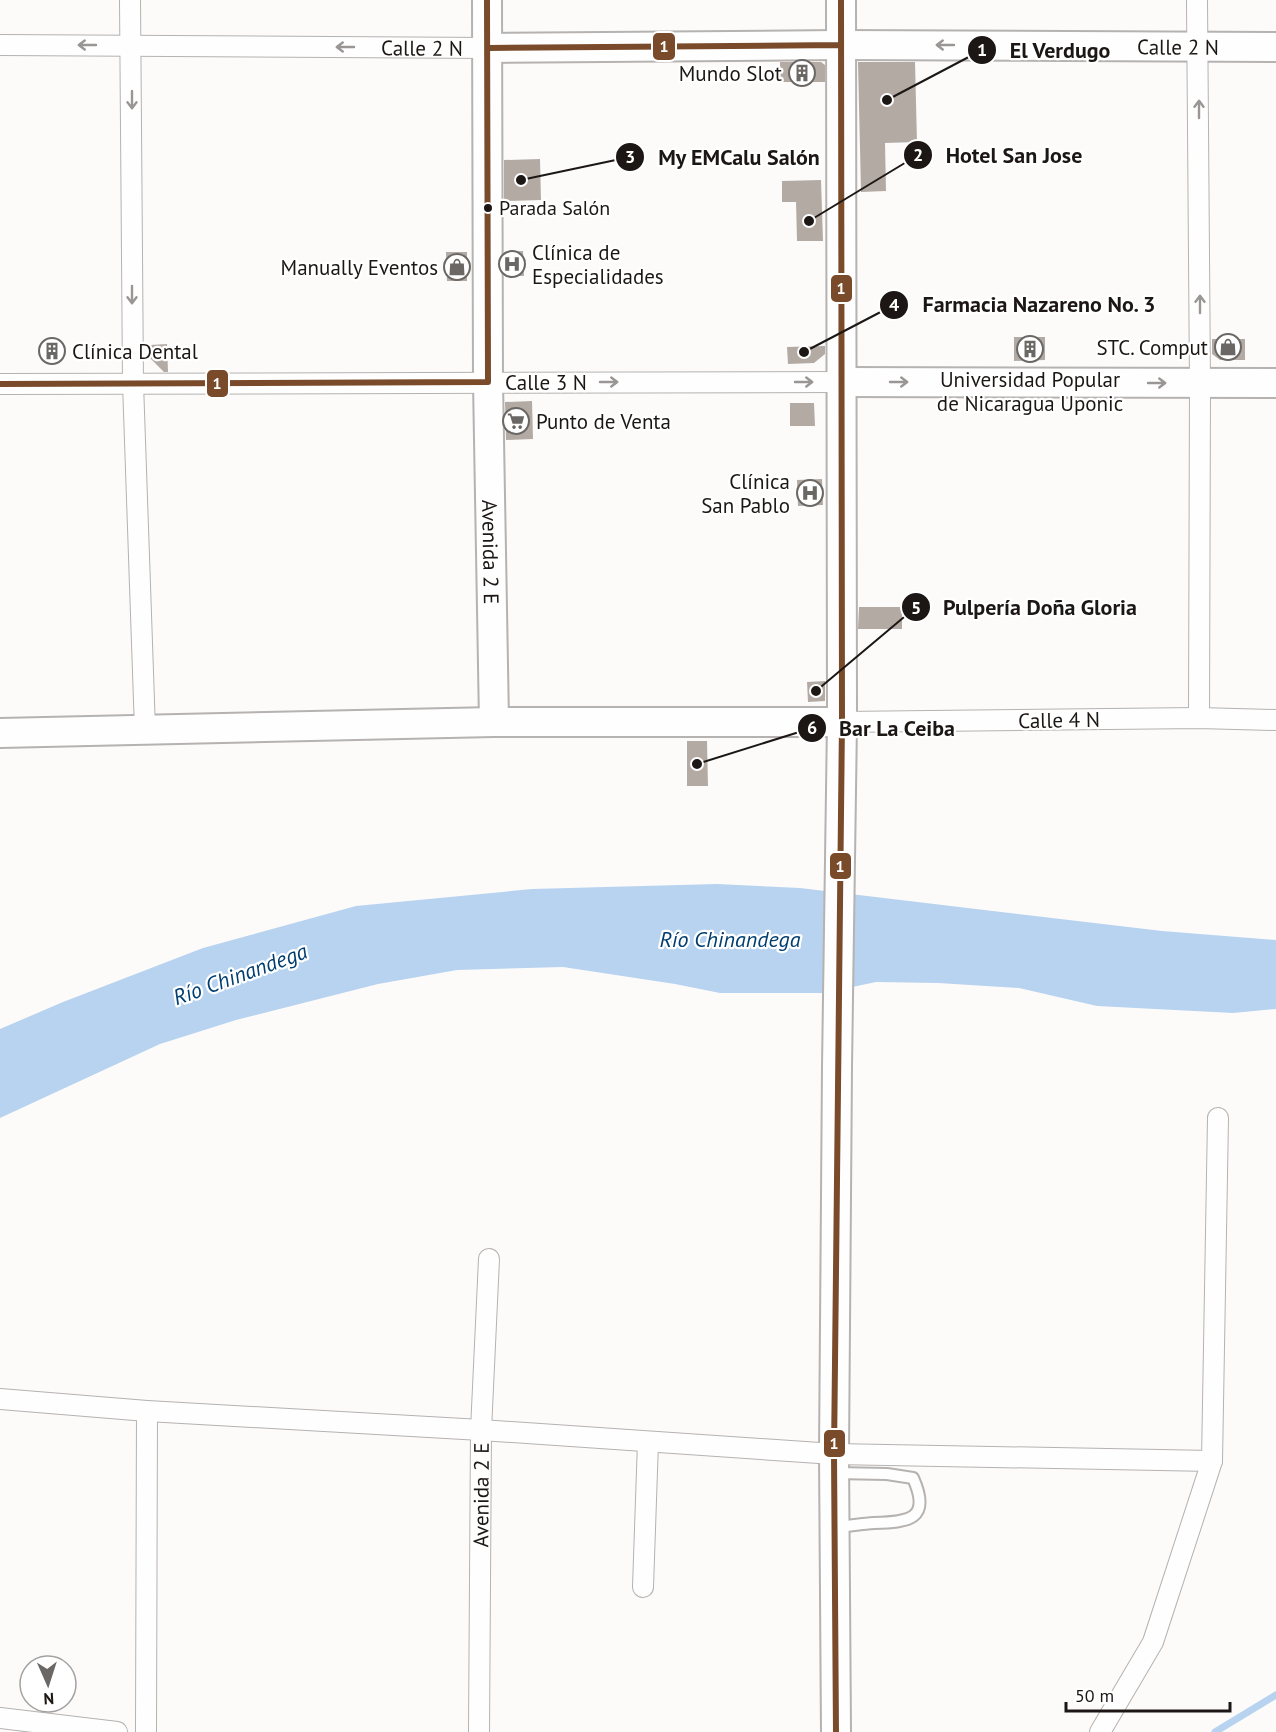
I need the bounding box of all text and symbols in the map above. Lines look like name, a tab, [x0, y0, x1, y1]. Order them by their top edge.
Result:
callout: El Verdugo	[967, 30, 1123, 70]
line badge: 1	[652, 32, 676, 61]
street label: Calle 2 N	[1137, 33, 1219, 60]
street label: Calle 2 N	[381, 34, 463, 61]
text: 1	[659, 36, 669, 56]
text: El Verdugo	[1010, 36, 1111, 64]
text: 1	[977, 38, 987, 61]
one-way arrow	[78, 39, 98, 51]
one-way arrow	[935, 39, 955, 51]
one-way arrow	[336, 41, 356, 53]
building icon: Mundo Slot	[787, 58, 817, 88]
place label: Mundo Slot	[679, 60, 782, 87]
one-way arrow	[126, 90, 137, 110]
one-way arrow	[1193, 100, 1205, 120]
callout: Hotel San Jose	[903, 135, 1094, 175]
callout: My EMCalu Salón	[615, 137, 832, 177]
text: Hotel San Jose	[946, 141, 1082, 169]
text: My EMCalu Salón	[658, 143, 820, 171]
text: 2	[913, 143, 923, 166]
text: 3	[625, 145, 635, 168]
place label: Parada Salón	[499, 195, 610, 221]
marker: Parada Salón	[482, 202, 494, 214]
place label: Clínica de Especialidades	[532, 239, 664, 290]
hospital icon: Clínica de Especialidades	[497, 249, 527, 279]
shop icon: Manually Eventos	[442, 252, 472, 282]
place label: Manually Eventos	[281, 254, 438, 281]
line badge: 1	[830, 274, 853, 303]
text: 1	[836, 278, 846, 298]
one-way arrow	[126, 285, 138, 305]
callout: Farmacia Nazareno No. 3	[879, 285, 1168, 325]
text: Farmacia Nazareno No. 3	[923, 290, 1155, 318]
text: 4	[889, 293, 899, 316]
one-way arrow	[1194, 295, 1206, 315]
shop icon: STC. Comput	[1213, 332, 1243, 362]
building icon: Universidad Popular de Nicaragua Uponic	[1015, 334, 1045, 364]
place label: STC. Comput	[1096, 334, 1208, 361]
building icon: Clínica Dental	[37, 336, 67, 366]
place label: Clínica Dental	[72, 338, 198, 365]
place label: Universidad Popular de Nicaragua Uponic	[937, 366, 1123, 417]
line badge: 1	[206, 369, 229, 398]
street label: Calle 3 N	[505, 369, 587, 396]
text: 1	[212, 373, 222, 393]
one-way arrow	[599, 376, 619, 388]
one-way arrow	[794, 376, 814, 388]
one-way arrow	[888, 376, 908, 388]
one-way arrow	[1146, 377, 1166, 389]
supermarket icon: Punto de Venta	[501, 406, 531, 436]
place label: Punto de Venta	[536, 408, 671, 435]
place label: Clínica San Pablo	[701, 468, 790, 519]
hospital icon: Clínica San Pablo	[795, 478, 825, 508]
street label: Avenida 2 E	[477, 499, 505, 605]
callout: Pulpería Doña Gloria	[901, 587, 1149, 627]
text: Pulpería Doña Gloria	[943, 593, 1137, 621]
text: 5	[911, 596, 921, 619]
street label: Calle 4 N	[1018, 706, 1100, 734]
callout: Bar La Ceiba	[797, 708, 967, 748]
text: Bar La Ceiba	[839, 714, 955, 742]
text: 6	[807, 716, 817, 739]
line badge: 1	[829, 852, 852, 880]
text: 1	[835, 856, 845, 876]
water label: Río Chinandega	[660, 925, 801, 953]
water label: Río Chinandega	[169, 937, 311, 1011]
line badge: 1	[823, 1429, 846, 1458]
text: 1	[829, 1433, 839, 1453]
street label: Avenida 2 E	[467, 1442, 494, 1548]
north arrow	[18, 1654, 78, 1714]
scale bar	[1066, 1675, 1230, 1713]
text: 50 m	[1075, 1684, 1114, 1707]
text: N	[43, 1689, 55, 1709]

